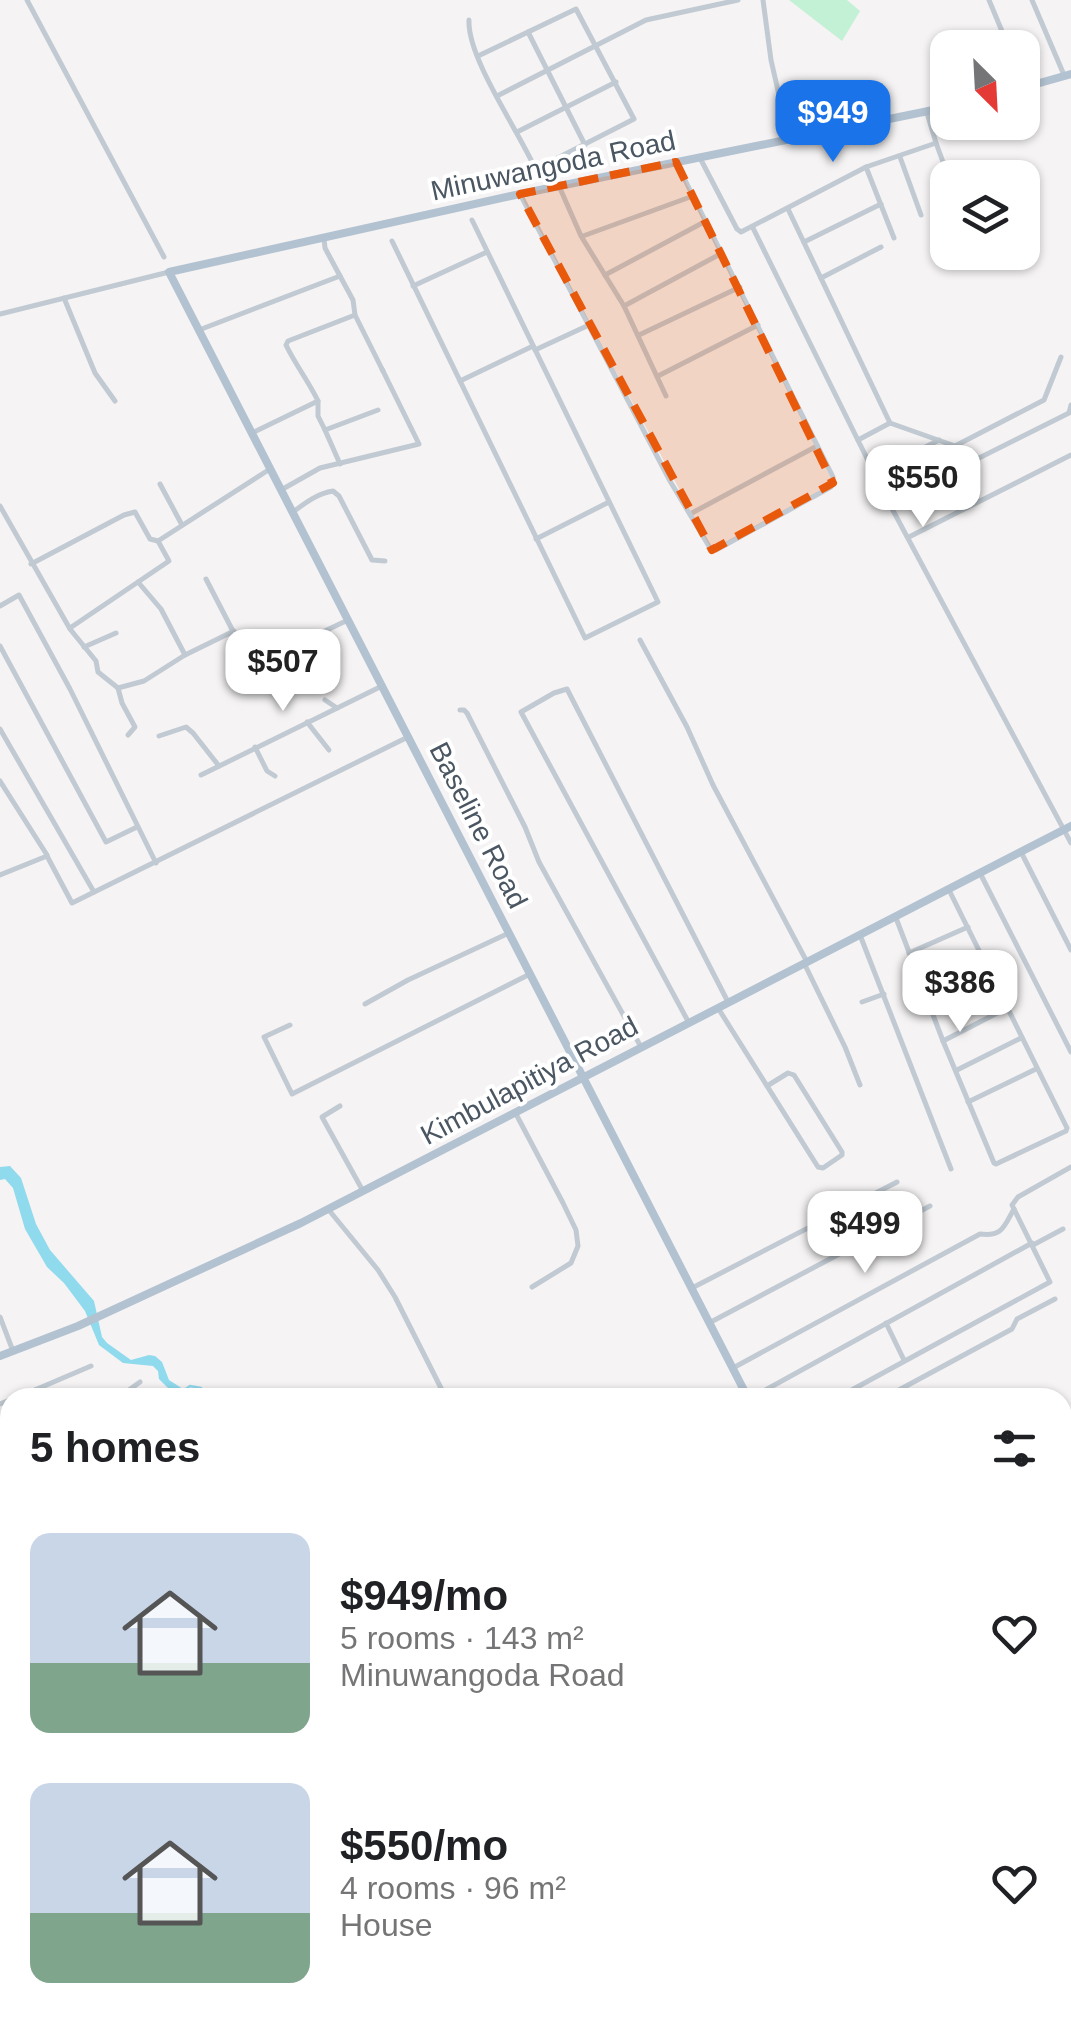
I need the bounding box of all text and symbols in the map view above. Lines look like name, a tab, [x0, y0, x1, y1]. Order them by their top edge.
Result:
north arrow	[930, 30, 1040, 140]
map controls	[930, 30, 1040, 270]
pin: $949	[774, 80, 892, 165]
text: $949	[797, 94, 869, 130]
street label: Minuwangoda Road	[428, 124, 678, 207]
button: layers	[930, 160, 1040, 270]
pin: $550	[864, 445, 982, 530]
text: $550	[887, 459, 959, 495]
pin: $507	[224, 629, 342, 714]
text: $507	[247, 643, 319, 679]
street label: Baseline Road	[423, 737, 534, 913]
pin: $386	[901, 950, 1019, 1035]
text: $386	[924, 964, 996, 1000]
street label: Kimbulapitiya Road	[415, 1010, 643, 1151]
pin: $499	[806, 1191, 924, 1276]
text: $499	[829, 1205, 901, 1241]
icon: filters	[987, 1421, 1042, 1476]
text: 5 homes	[30, 1424, 200, 1471]
text: $949/mo	[340, 1572, 508, 1619]
icon: home	[110, 1573, 230, 1693]
icon: heart	[987, 1606, 1042, 1661]
text: 5 rooms · 143 m²	[340, 1620, 584, 1656]
text: Minuwangoda Road	[340, 1657, 625, 1693]
text: $550/mo	[340, 1822, 508, 1869]
icon: home	[110, 1823, 230, 1943]
icon: heart	[987, 1856, 1042, 1911]
text: 4 rooms · 96 m²	[340, 1870, 566, 1906]
text: House	[340, 1907, 433, 1943]

